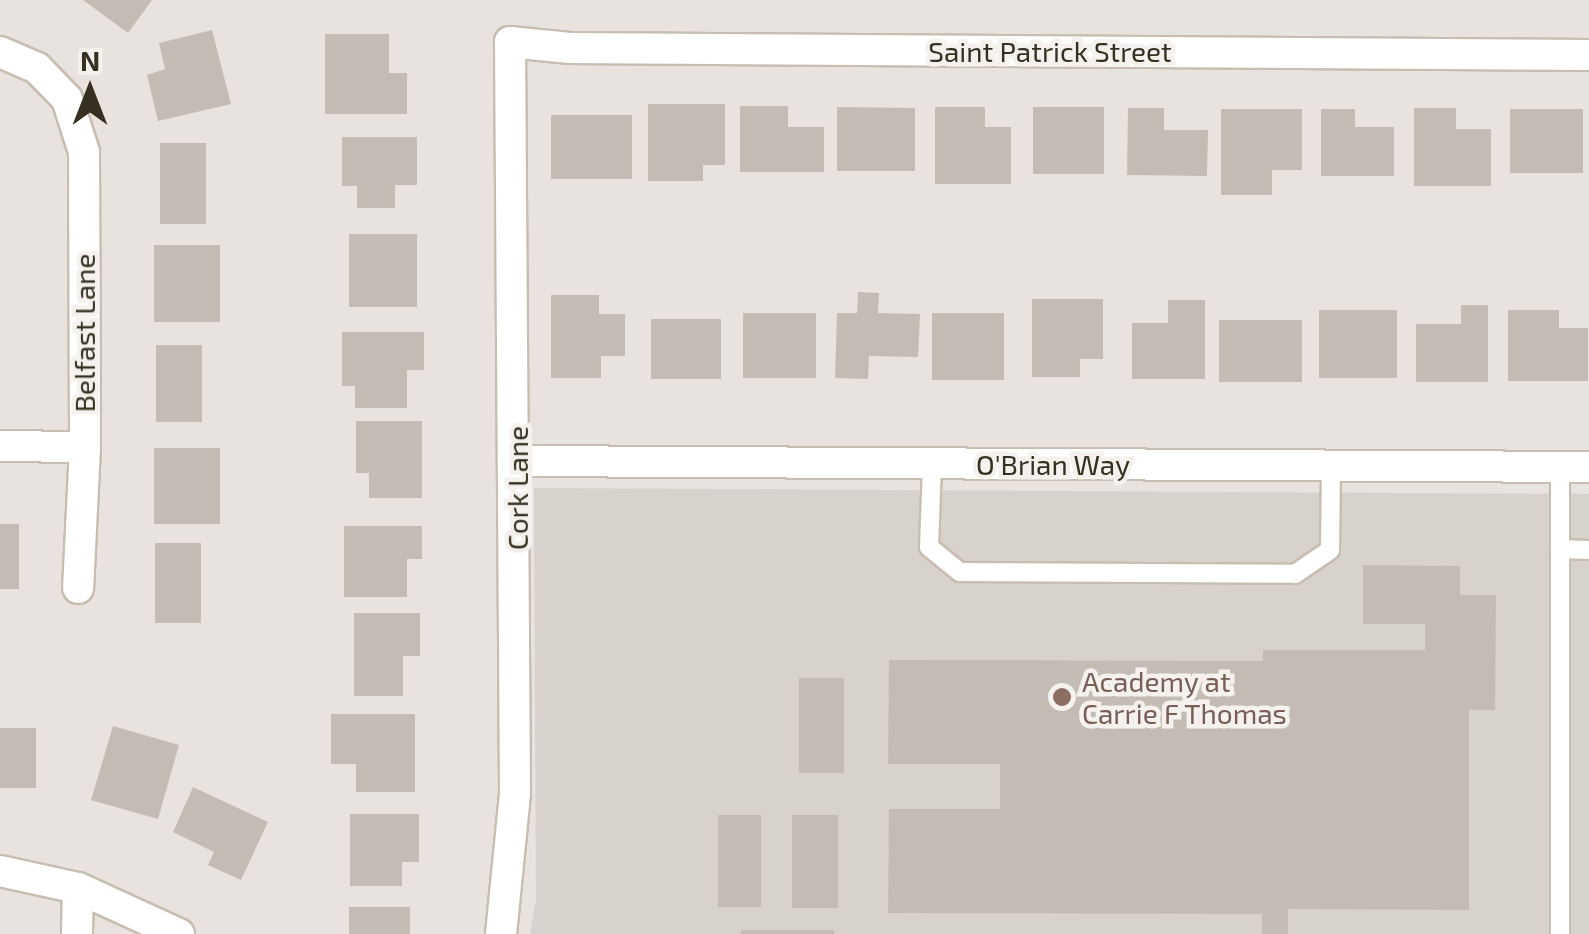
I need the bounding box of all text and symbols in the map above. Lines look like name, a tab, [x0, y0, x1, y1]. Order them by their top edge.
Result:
street label: Saint Patrick Street	[928, 34, 1172, 68]
north arrow	[40, 40, 140, 140]
text: N	[80, 43, 100, 77]
street label: Belfast Lane	[67, 254, 101, 412]
street label: Cork Lane	[500, 426, 534, 550]
street label: O'Brian Way	[976, 447, 1130, 481]
place label: Academy at Carrie F Thomas	[1082, 664, 1288, 730]
marker: Academy at Carrie F Thomas	[1051, 686, 1073, 708]

